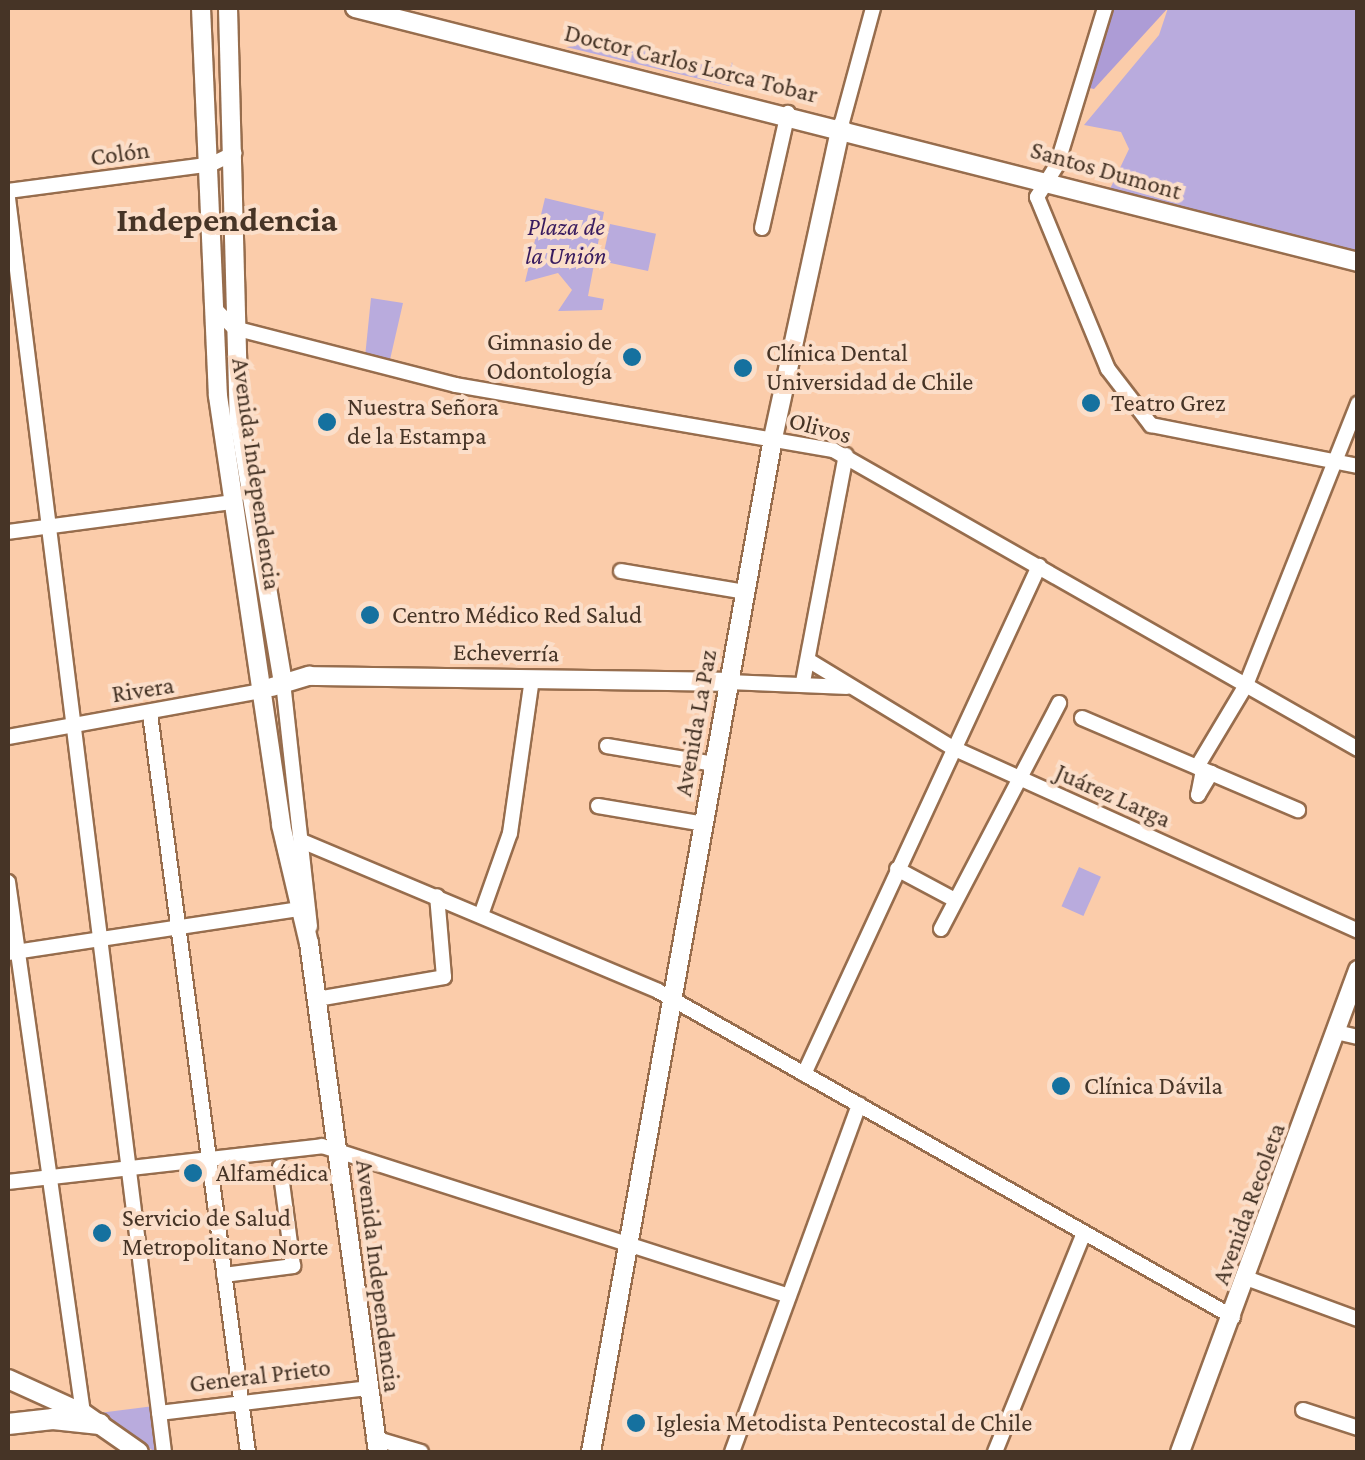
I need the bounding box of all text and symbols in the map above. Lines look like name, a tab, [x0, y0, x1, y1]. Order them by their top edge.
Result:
street label: Doctor Carlos Lorca Tobar	[561, 18, 821, 110]
street label: Colón	[88, 135, 152, 173]
street label: Santos Dumont	[1027, 135, 1185, 207]
district label: Independencia	[116, 199, 338, 241]
park label: Plaza de la Unión	[525, 213, 607, 272]
place label: Gimnasio de Odontología	[487, 328, 612, 387]
place label: Clínica Dental Universidad de Chile	[766, 339, 973, 398]
marker: Gimnasio de Odontología	[621, 346, 643, 368]
marker: Clínica Dental Universidad de Chile	[730, 355, 756, 381]
street label: Avenida Independencia	[225, 356, 287, 592]
place label: Teatro Grez	[1111, 388, 1226, 418]
marker: Teatro Grez	[1080, 392, 1102, 414]
place label: Nuestra Señora de la Estampa	[347, 393, 499, 452]
street label: Olivos	[786, 405, 854, 451]
marker: Nuestra Señora de la Estampa	[316, 411, 338, 433]
place label: Centro Médico Red Salud	[392, 600, 642, 630]
marker: Centro Médico Red Salud	[357, 602, 383, 628]
street label: Echeverría	[453, 637, 559, 669]
street label: Avenida La Paz	[668, 647, 724, 799]
street label: Rivera	[110, 670, 176, 710]
street label: Juárez Larga	[1051, 757, 1175, 835]
place label: Clínica Dávila	[1084, 1071, 1223, 1101]
marker: Clínica Dávila	[1048, 1073, 1074, 1099]
street label: Avenida Recoleta	[1206, 1119, 1292, 1289]
place label: Alfamédica	[216, 1158, 328, 1188]
street label: Avenida Independencia	[349, 1158, 407, 1394]
marker: Alfamédica	[180, 1160, 206, 1186]
place label: Servicio de Salud Metropolitano Norte	[122, 1204, 328, 1263]
marker: Servicio de Salud Metropolitano Norte	[91, 1222, 113, 1244]
street label: General Prieto	[188, 1352, 332, 1400]
place label: Iglesia Metodista Pentecostal de Chile	[656, 1408, 1032, 1438]
marker: Iglesia Metodista Pentecostal de Chile	[625, 1412, 647, 1434]

